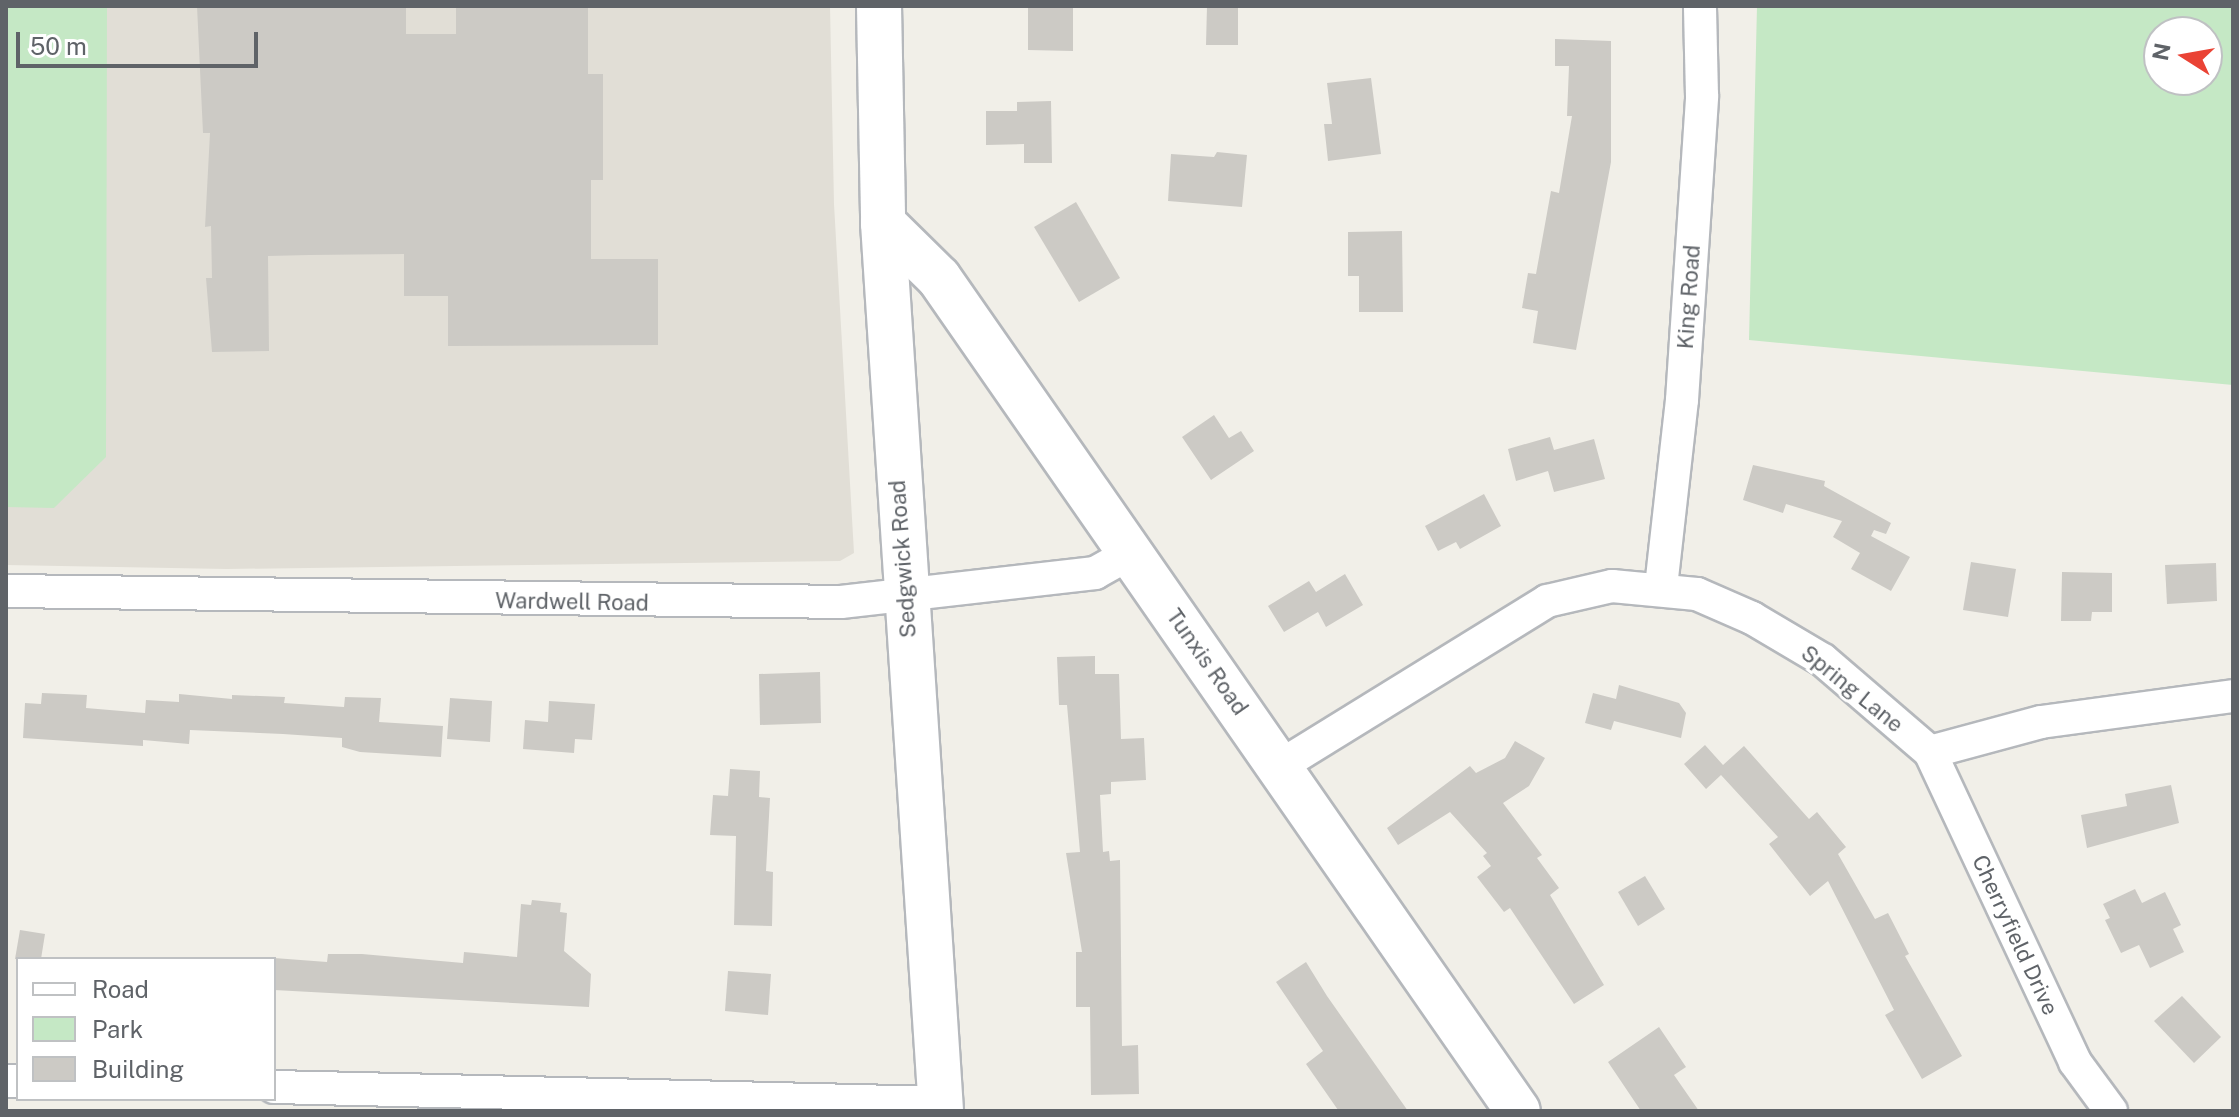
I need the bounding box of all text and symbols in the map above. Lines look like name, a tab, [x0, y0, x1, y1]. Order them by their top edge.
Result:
scale bar	[20, 16, 262, 66]
north arrow	[2143, 16, 2223, 96]
text: 50 m	[30, 32, 87, 60]
text: N	[2147, 41, 2176, 63]
street label: King Road	[1672, 244, 1706, 350]
street label: Sedgwick Road	[884, 479, 922, 639]
street label: Wardwell Road	[495, 587, 649, 617]
street label: Tunxis Road	[1161, 604, 1253, 720]
street label: Spring Lane	[1796, 640, 1908, 738]
street label: Cherryfield Drive	[1966, 851, 2064, 1019]
legend	[16, 957, 276, 1101]
text: Road	[92, 975, 149, 1003]
text: Park	[92, 1015, 143, 1043]
text: Building	[92, 1055, 184, 1083]

